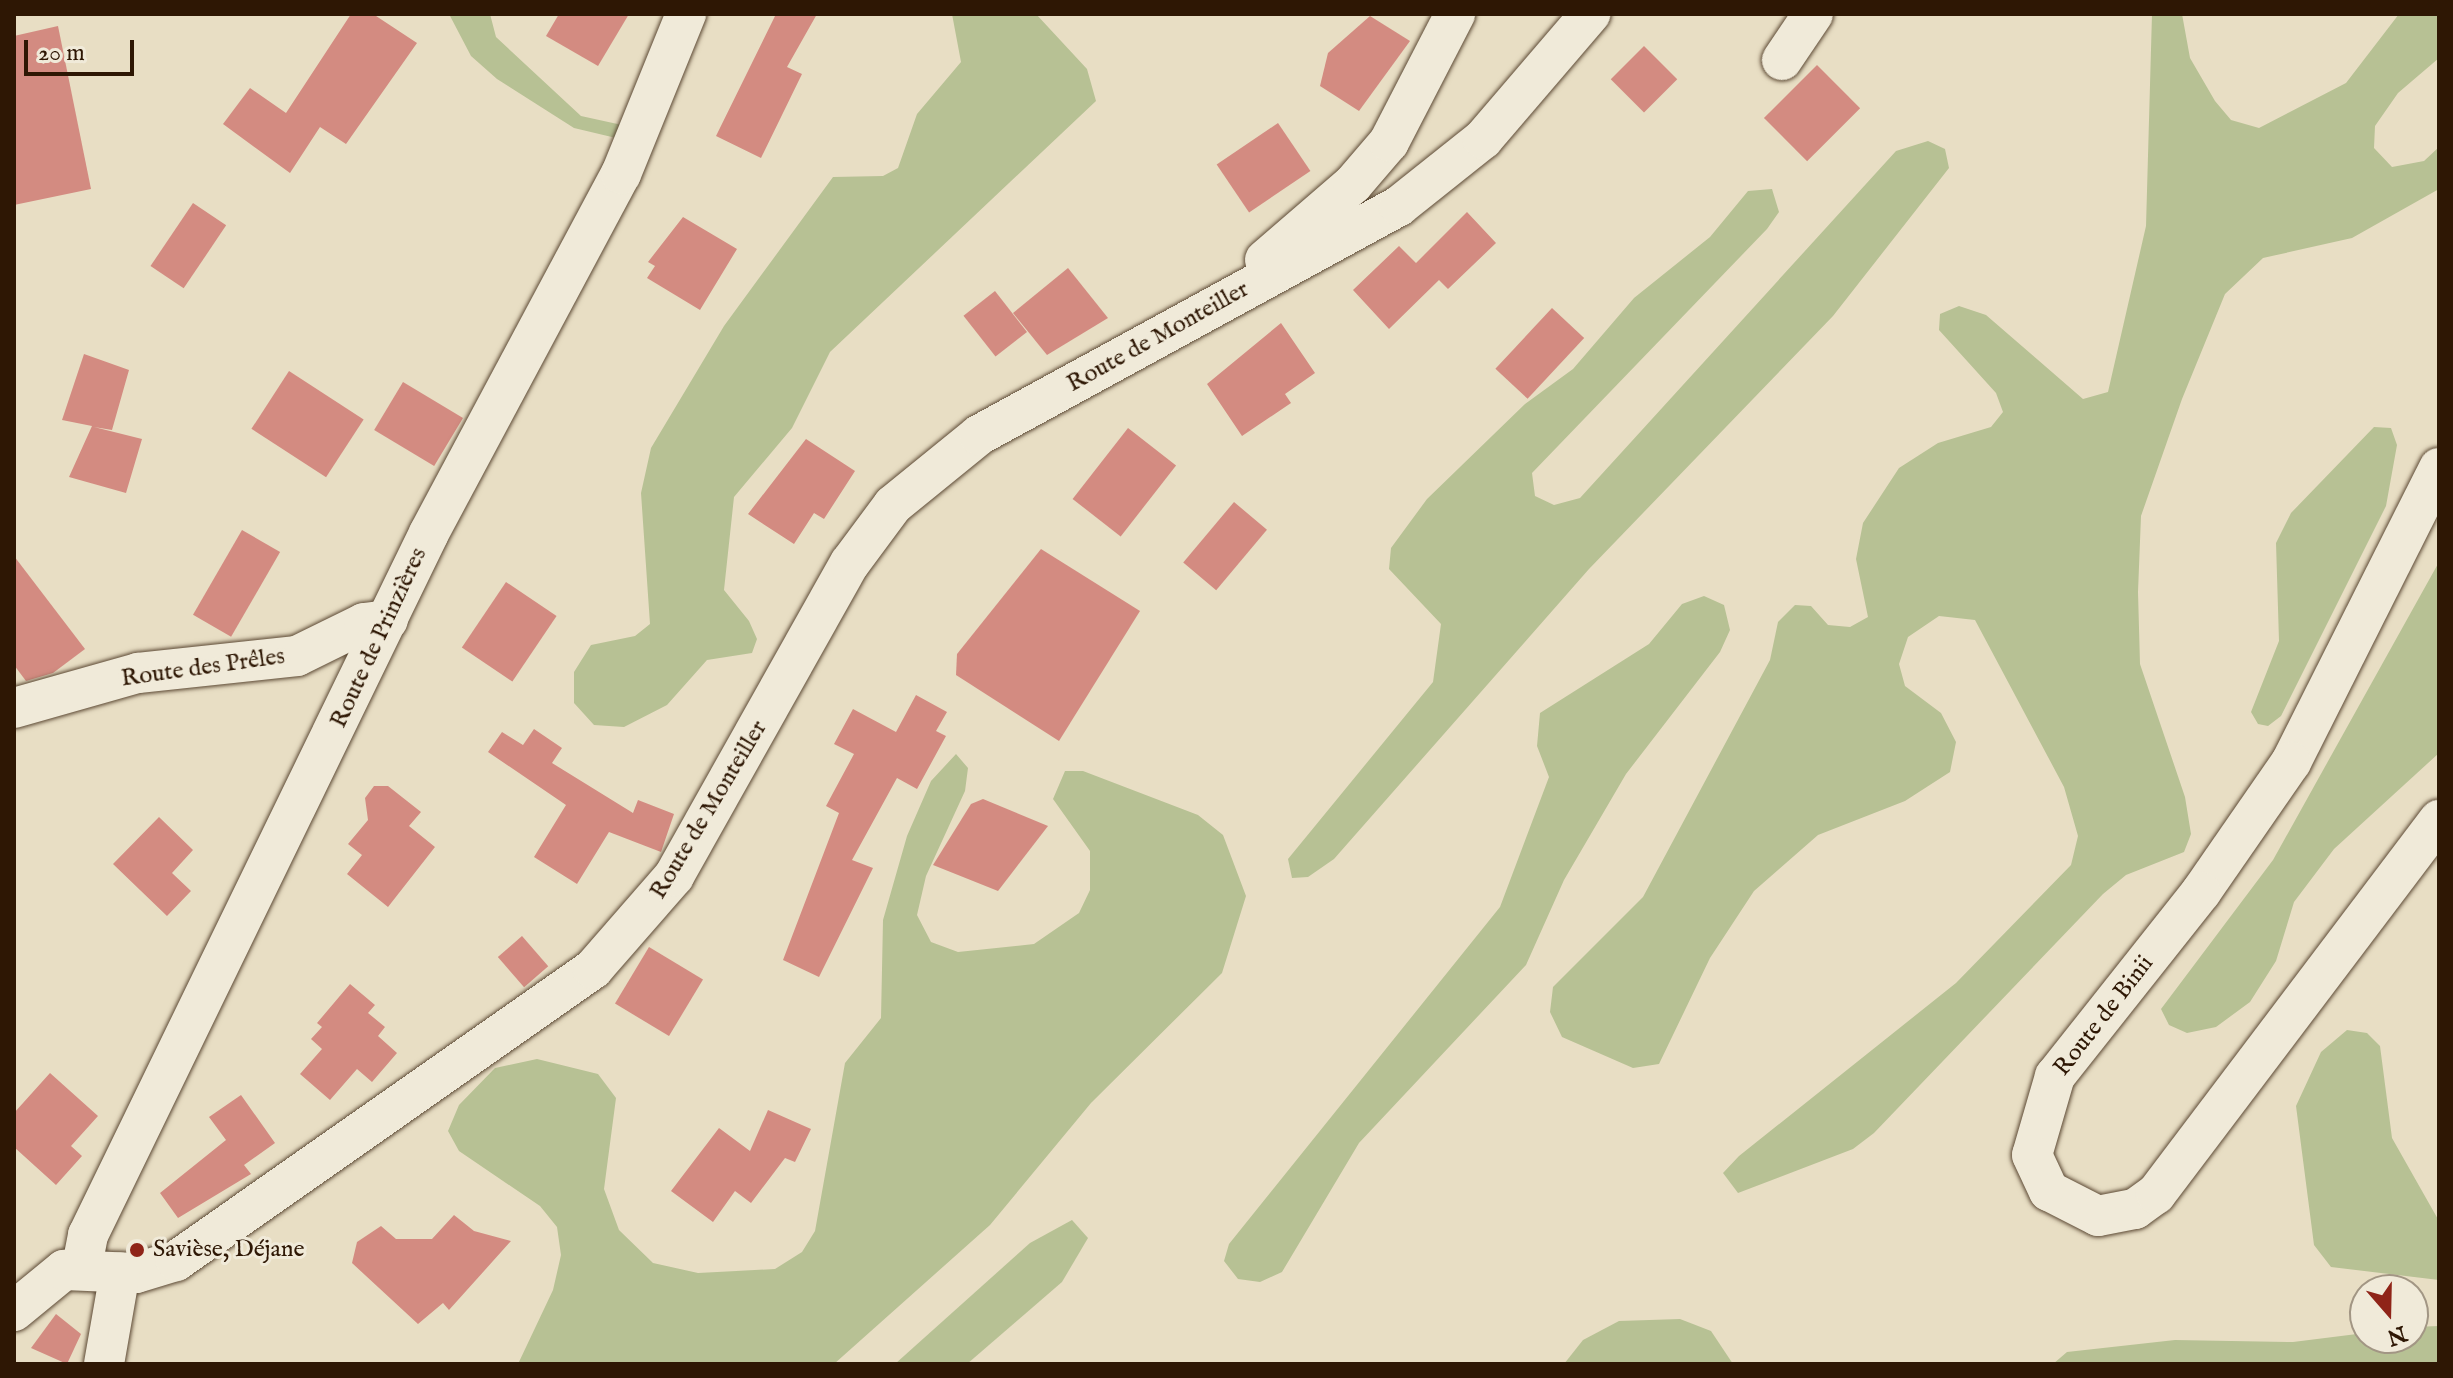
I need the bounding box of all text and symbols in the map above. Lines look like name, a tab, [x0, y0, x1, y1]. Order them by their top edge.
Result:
scale bar	[28, 24, 138, 74]
text: 20 m	[38, 38, 85, 69]
street label: Route de Monteiller	[1062, 275, 1254, 399]
street label: Route de Prinzières	[325, 543, 433, 733]
street label: Route des Prêles	[119, 642, 287, 694]
street label: Route de Monteiller	[644, 715, 774, 905]
street label: Route de Binii	[2048, 950, 2160, 1082]
place label: Savièse, Déjane	[153, 1236, 305, 1264]
marker: Savièse, Déjane	[128, 1241, 146, 1259]
north arrow	[2349, 1274, 2429, 1354]
text: N	[2383, 1318, 2410, 1351]

